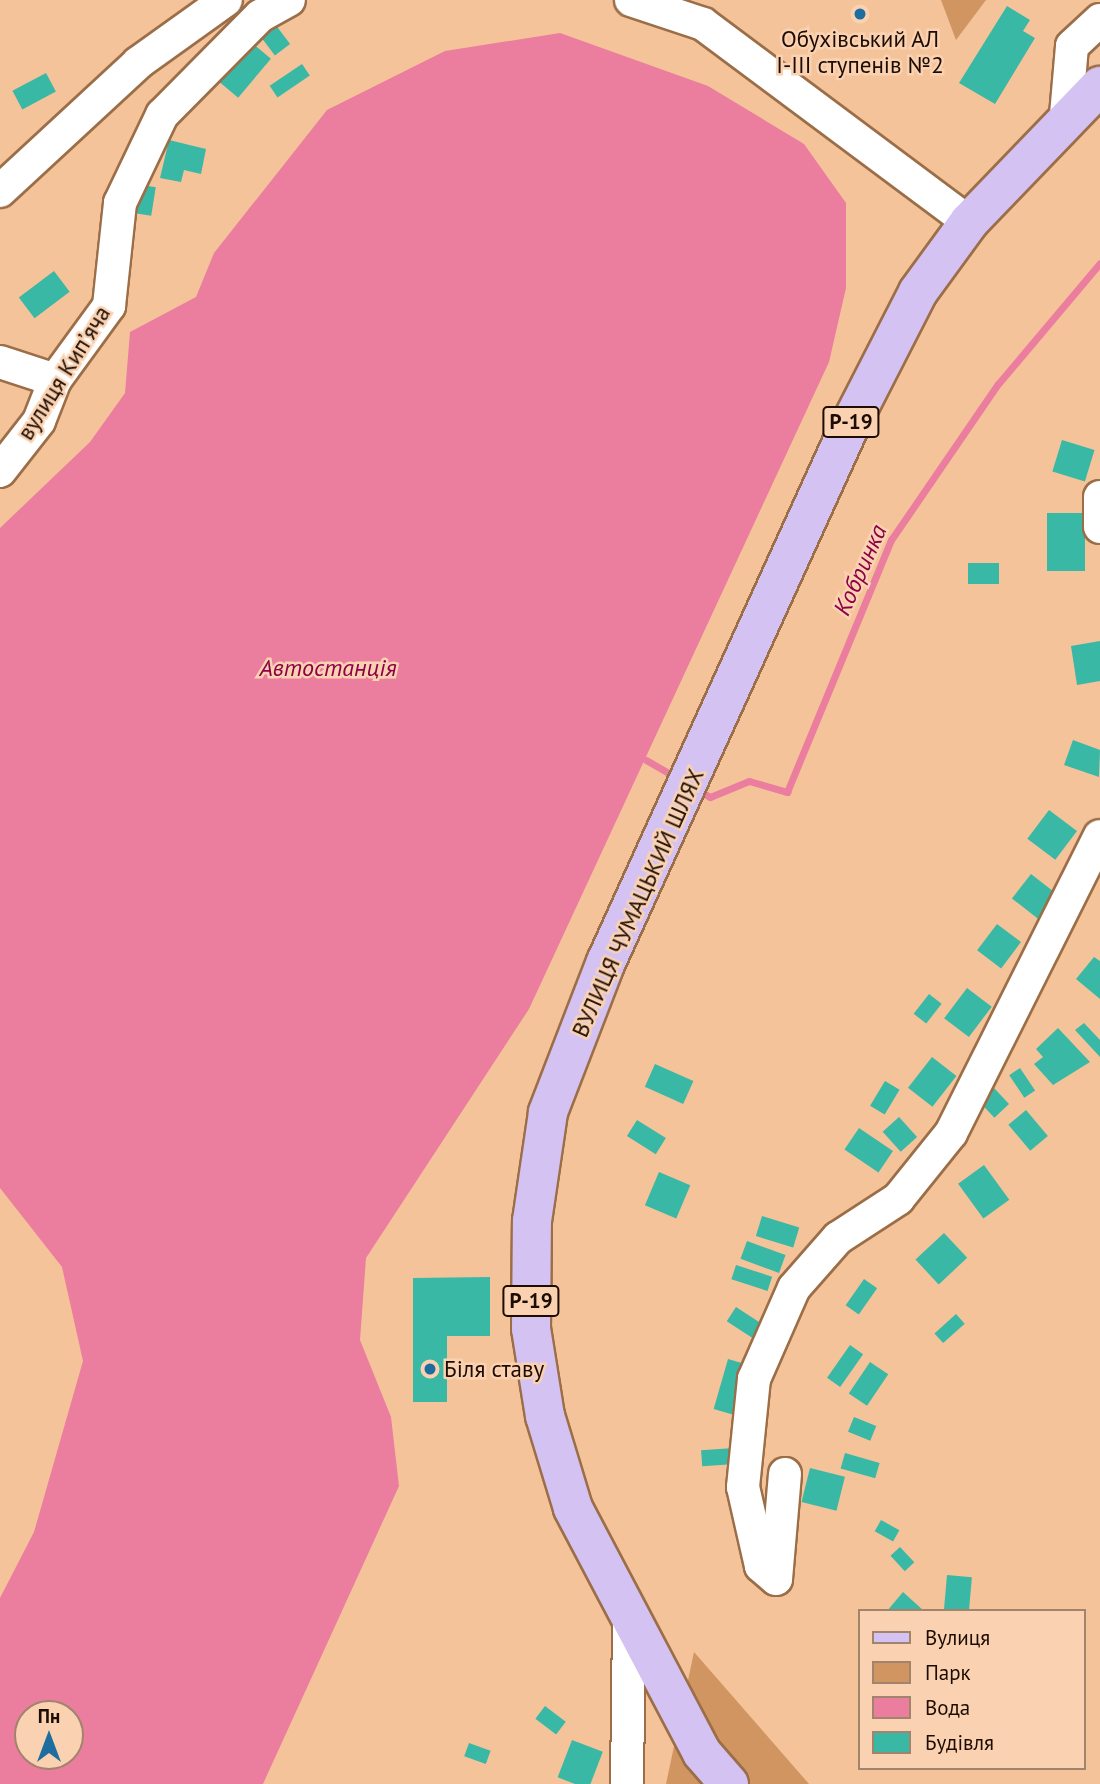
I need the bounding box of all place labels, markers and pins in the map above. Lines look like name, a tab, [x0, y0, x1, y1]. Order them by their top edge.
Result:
marker: Обухівський АЛ І-ІІІ ступенів №2	[852, 6, 868, 22]
place label: Обухівський АЛ І-ІІІ ступенів №2	[776, 25, 944, 79]
place label: Біля ставу	[444, 1355, 544, 1383]
marker: Біля ставу	[422, 1361, 438, 1377]

